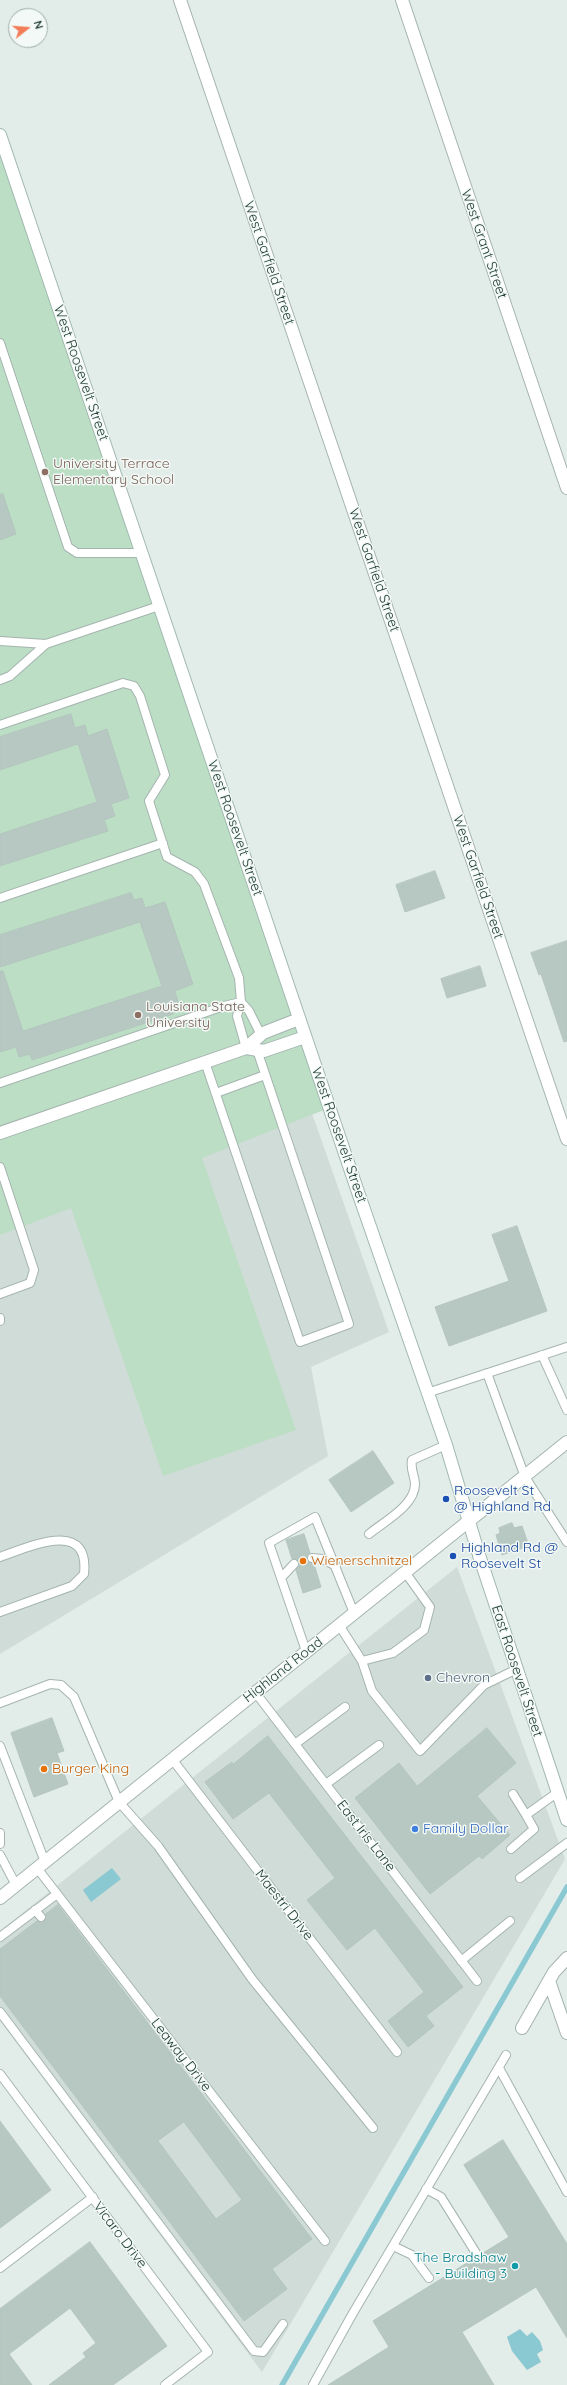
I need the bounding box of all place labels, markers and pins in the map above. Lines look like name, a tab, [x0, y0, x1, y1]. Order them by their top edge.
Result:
place label: University Terrace Elementary School	[53, 456, 174, 488]
marker: University Terrace Elementary School	[40, 467, 50, 477]
place label: Louisiana State University	[146, 999, 245, 1032]
marker: Louisiana State University	[133, 1010, 143, 1020]
place label: Roosevelt St @ Highland Rd	[454, 1483, 551, 1516]
marker: Roosevelt St @ Highland Rd	[441, 1494, 451, 1504]
place label: Highland Rd @ Roosevelt St	[461, 1540, 558, 1572]
marker: Highland Rd @ Roosevelt St	[448, 1551, 458, 1561]
place label: Wienerschnitzel	[311, 1553, 412, 1569]
marker: Wienerschnitzel	[298, 1556, 308, 1566]
place label: Chevron	[436, 1670, 490, 1686]
marker: Chevron	[423, 1673, 433, 1683]
place label: Burger King	[52, 1761, 129, 1777]
marker: Burger King	[39, 1764, 49, 1774]
place label: Family Dollar	[423, 1821, 509, 1837]
marker: Family Dollar	[410, 1824, 420, 1834]
place label: The Bradshaw - Building 3	[414, 2250, 507, 2282]
marker: The Bradshaw - Building 3	[510, 2261, 520, 2271]

